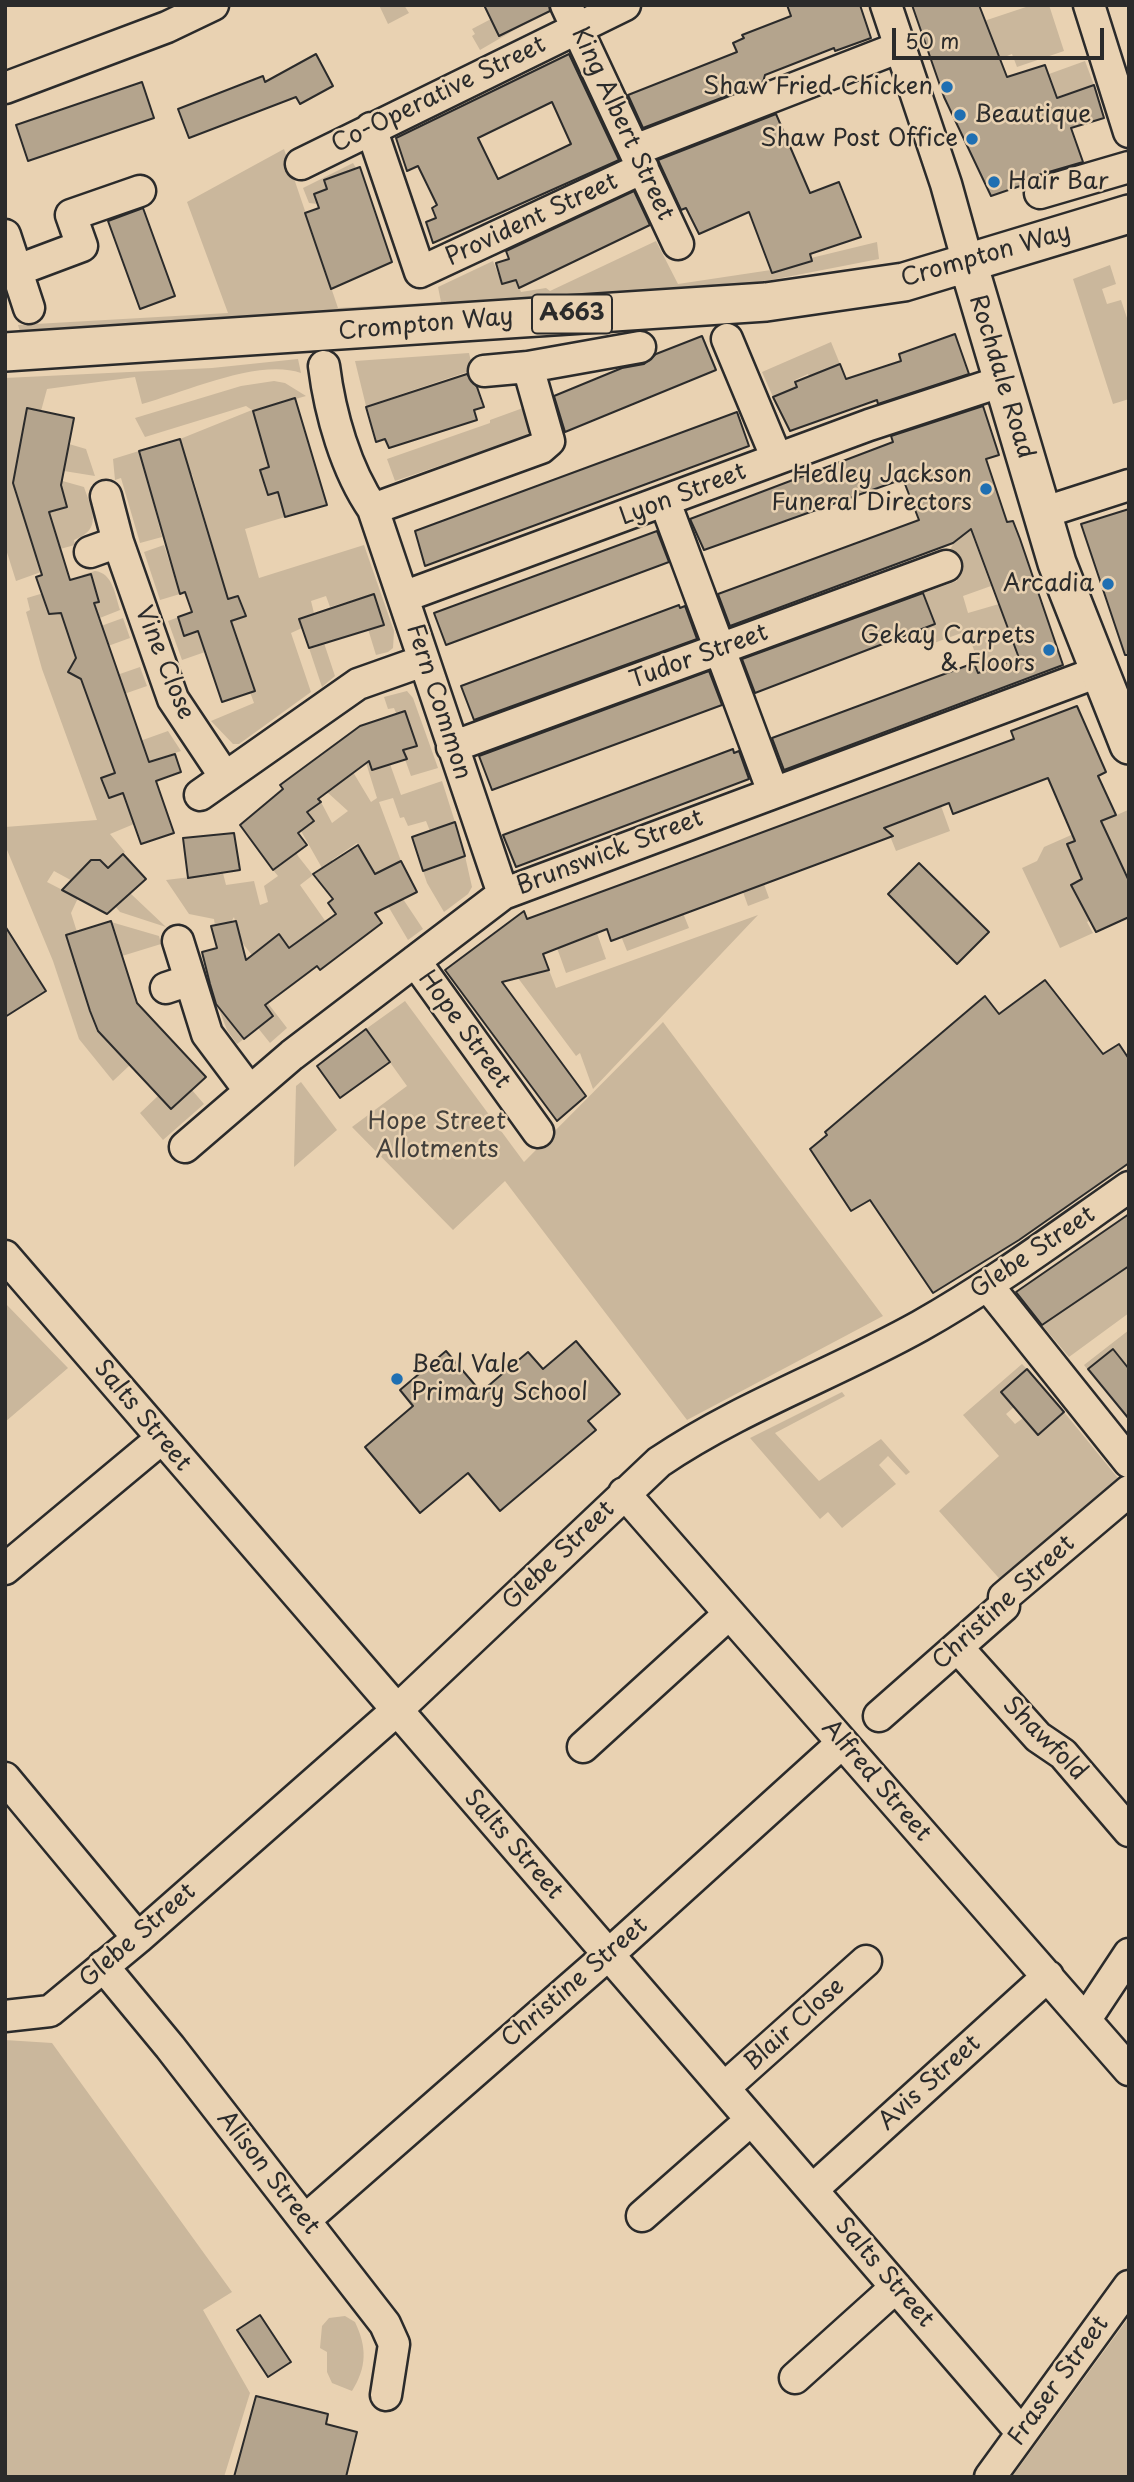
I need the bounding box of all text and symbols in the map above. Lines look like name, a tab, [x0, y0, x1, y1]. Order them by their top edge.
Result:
scale bar	[896, 14, 1108, 58]
street label: King Albert Street	[565, 23, 679, 225]
text: 50 m	[905, 24, 959, 56]
street label: Co-Operative Street	[327, 31, 551, 159]
place label: Shaw Fried Chicken	[703, 73, 933, 101]
marker: Shaw Fried Chicken	[939, 79, 955, 95]
place label: Beautique	[974, 101, 1091, 129]
marker: Beautique	[952, 107, 968, 123]
place label: Shaw Post Office	[760, 125, 958, 153]
marker: Shaw Post Office	[964, 131, 980, 147]
street label: Provident Street	[441, 167, 623, 273]
place label: Hair Bar	[1008, 168, 1109, 196]
marker: Hair Bar	[986, 174, 1002, 190]
street label: Crompton Way	[898, 218, 1074, 294]
street label: Rochdale Road	[962, 292, 1040, 462]
road number: A663	[532, 294, 612, 334]
street label: Crompton Way	[337, 303, 515, 347]
street label: Lyon Street	[616, 458, 750, 532]
place label: Hedley Jackson Funeral Directors	[771, 461, 972, 517]
marker: Hedley Jackson Funeral Directors	[978, 481, 994, 497]
place label: Arcadia	[1003, 570, 1094, 598]
marker: Arcadia	[1100, 576, 1116, 592]
street label: Vine Close	[128, 602, 200, 724]
street label: Tudor Street	[626, 619, 772, 695]
street label: Fern Common	[399, 621, 477, 783]
place label: Gekay Carpets & Floors	[860, 622, 1035, 678]
marker: Gekay Carpets & Floors	[1041, 642, 1057, 658]
street label: Brunswick Street	[513, 804, 707, 902]
street label: Hope Street	[412, 966, 516, 1094]
park label: Hope Street Allotments	[368, 1108, 506, 1164]
street label: Glebe Street	[965, 1201, 1101, 1305]
place label: Beal Vale Primary School	[411, 1351, 588, 1407]
street label: Salts Street	[87, 1355, 197, 1477]
marker: Beal Vale Primary School	[389, 1371, 405, 1387]
street label: Glebe Street	[497, 1495, 621, 1617]
street label: Christine Street	[927, 1530, 1081, 1676]
street label: Shawfold	[996, 1691, 1092, 1787]
street label: Alfred Street	[815, 1714, 937, 1848]
street label: Salts Street	[457, 1784, 569, 1906]
street label: Glebe Street	[74, 1878, 202, 1994]
street label: Christine Street	[496, 1912, 654, 2054]
street label: Blair Close	[739, 1973, 851, 2077]
street label: Avis Street	[873, 2030, 987, 2136]
street label: Alison Street	[211, 2105, 325, 2241]
street label: Salts Street	[828, 2212, 940, 2334]
street label: Fraser Street	[1002, 2311, 1116, 2451]

